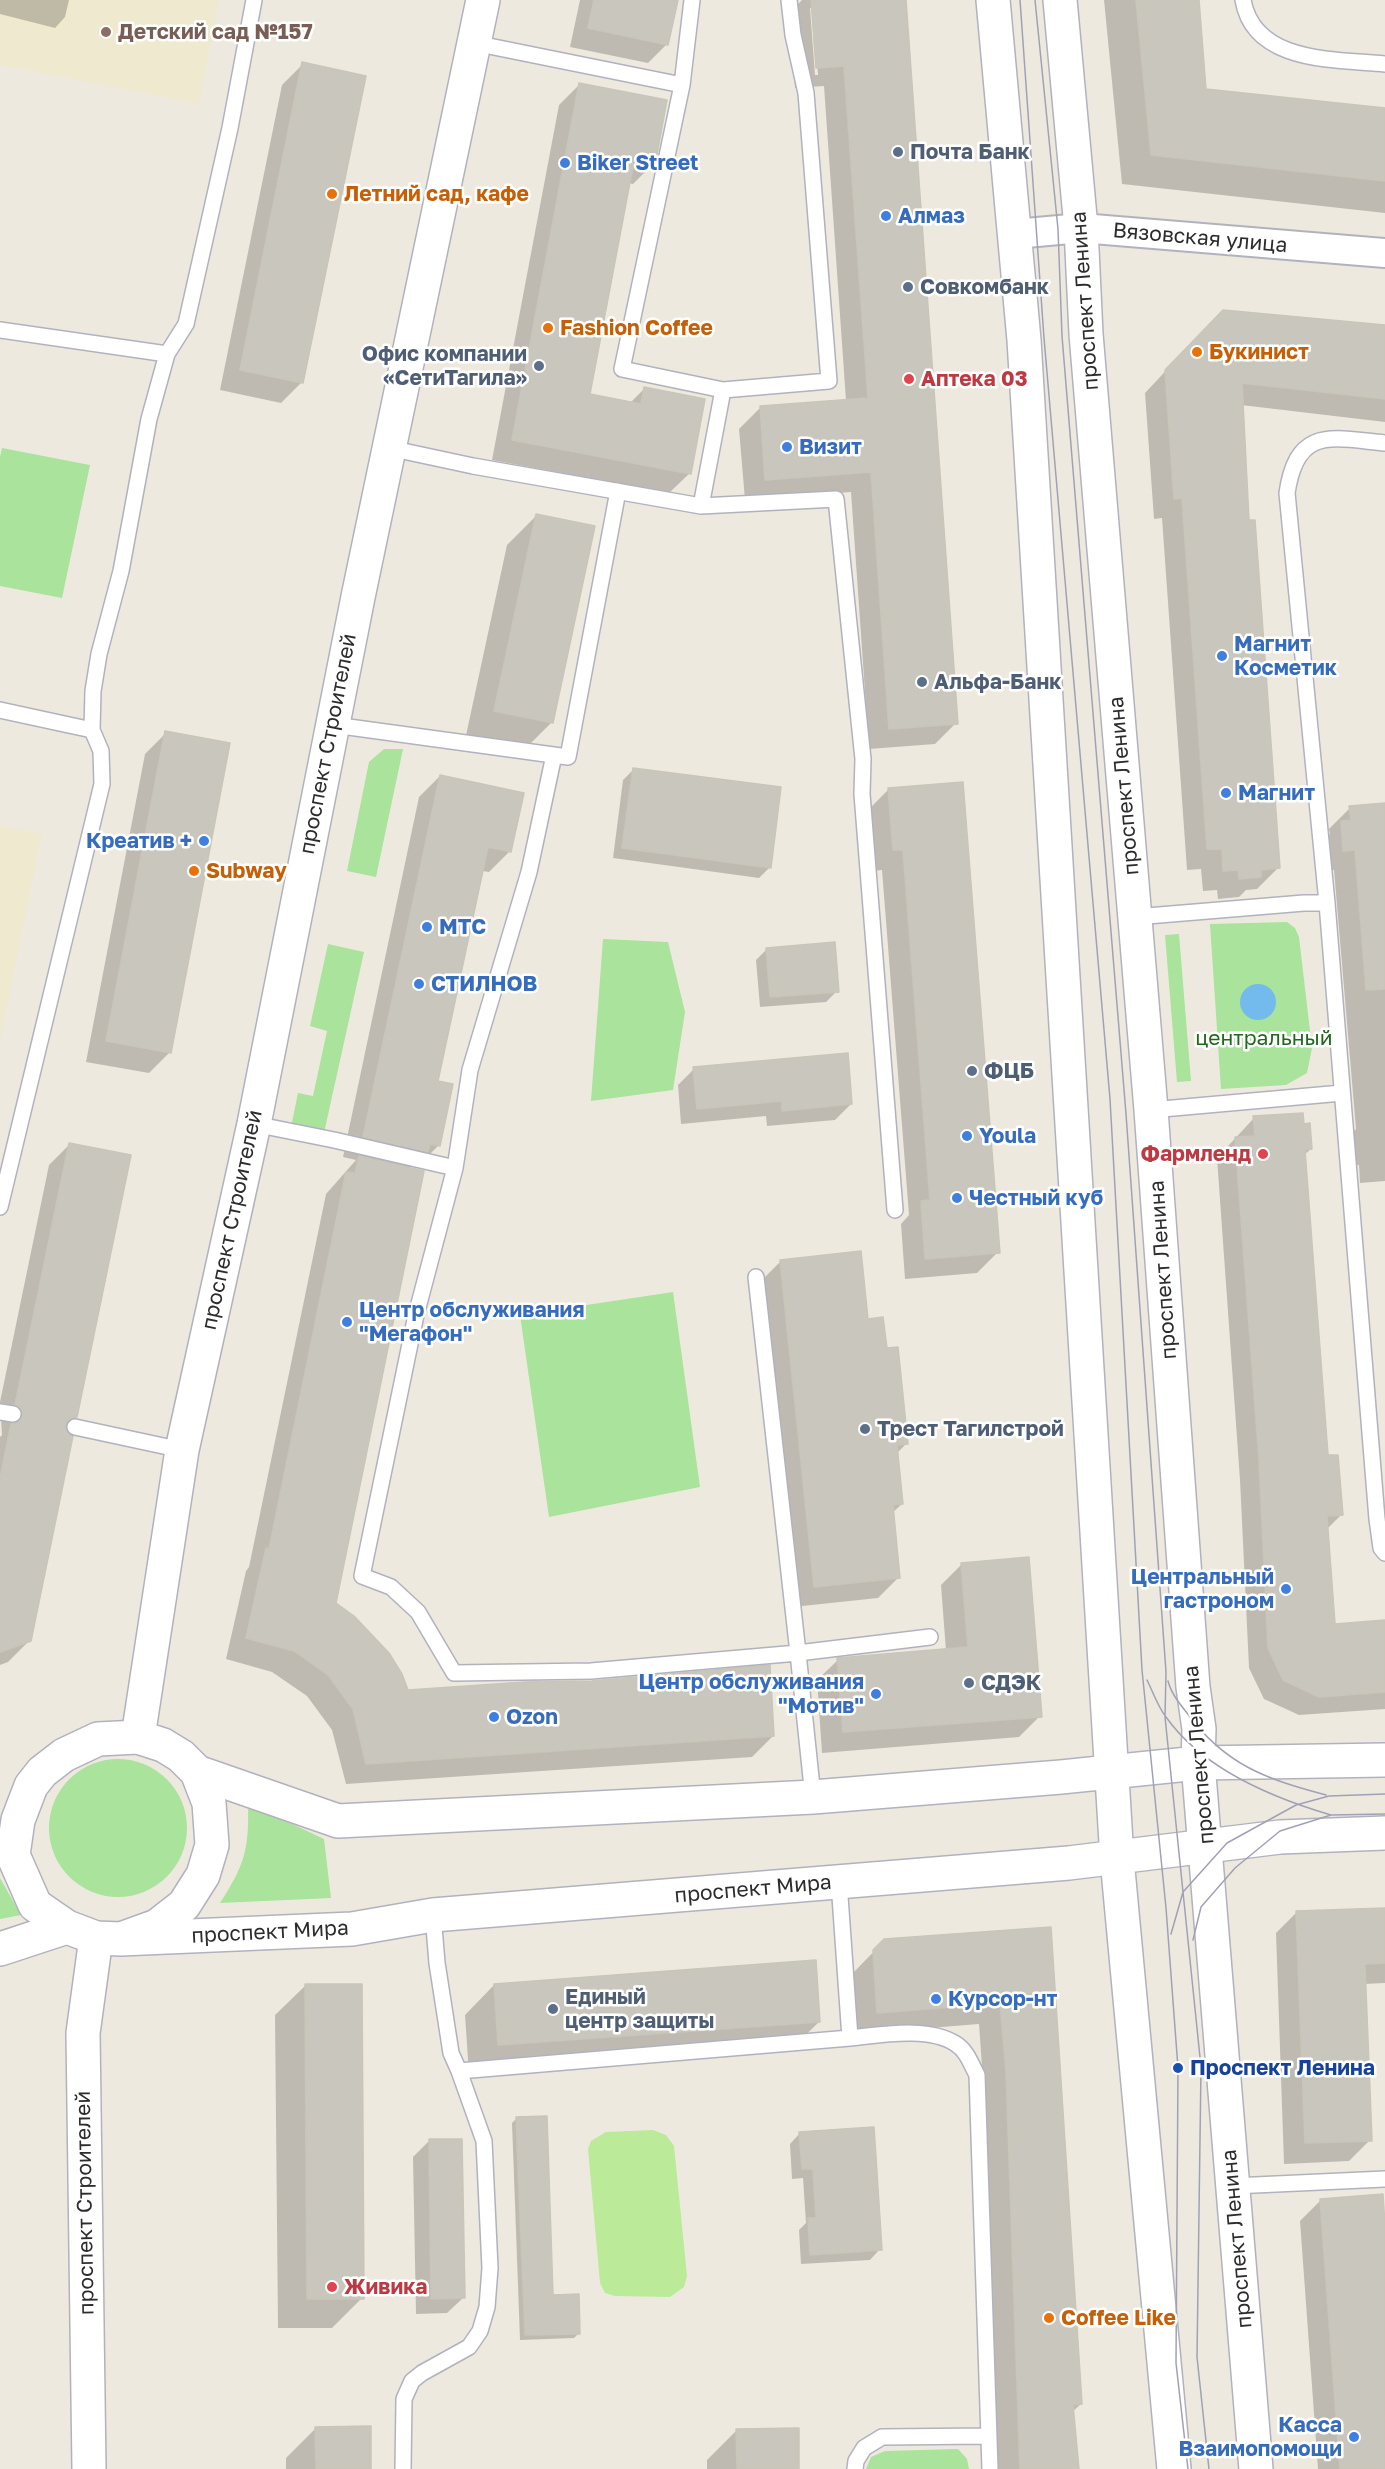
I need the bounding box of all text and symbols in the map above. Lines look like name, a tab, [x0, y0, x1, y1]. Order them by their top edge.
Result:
place label: Детский сад №157	[118, 19, 313, 45]
marker: Детский сад №157	[99, 25, 113, 39]
place label: Почта Банк	[910, 139, 1030, 165]
marker: Почта Банк	[891, 145, 905, 159]
place label: Biker Street	[577, 150, 698, 176]
marker: Biker Street	[558, 156, 572, 170]
place label: Летний сад, кафе	[344, 181, 529, 207]
marker: Летний сад, кафе	[325, 187, 339, 201]
place label: Алмаз	[898, 203, 965, 229]
marker: Алмаз	[879, 209, 893, 223]
street label: проспект Ленина	[1066, 211, 1104, 391]
street label: Вязовская улица	[1112, 218, 1288, 258]
place label: Совкомбанк	[920, 274, 1049, 300]
marker: Совкомбанк	[901, 280, 915, 294]
place label: Fashion Coffee	[560, 315, 713, 341]
marker: Fashion Coffee	[541, 321, 555, 335]
place label: Букинист	[1209, 339, 1309, 365]
place label: Офис компании «СетиТагила»	[362, 341, 527, 391]
marker: Букинист	[1190, 345, 1204, 359]
marker: Офис компании «СетиТагила»	[532, 359, 546, 373]
place label: Аптека 03	[921, 366, 1027, 392]
marker: Аптека 03	[902, 372, 916, 386]
place label: Визит	[799, 434, 862, 460]
marker: Визит	[780, 440, 794, 454]
place label: Магнит Косметик	[1234, 631, 1337, 681]
street label: проспект Строителей	[294, 632, 362, 856]
marker: Магнит Косметик	[1215, 649, 1229, 663]
place label: Альфа-Банк	[934, 669, 1061, 695]
marker: Альфа-Банк	[915, 675, 929, 689]
street label: проспект Ленина	[1104, 696, 1144, 876]
place label: Магнит	[1238, 780, 1315, 806]
marker: Магнит	[1219, 786, 1233, 800]
place label: Креатив +	[86, 828, 192, 854]
marker: Креатив +	[197, 834, 211, 848]
place label: Subway	[206, 858, 287, 884]
marker: Subway	[187, 864, 201, 878]
place label: МТС	[439, 914, 486, 940]
marker: МТС	[420, 920, 434, 934]
place label: СТИЛНОВ	[431, 971, 537, 997]
marker: СТИЛНОВ	[412, 977, 426, 991]
park label: центральный	[1195, 1025, 1333, 1051]
place label: ФЦБ	[984, 1058, 1034, 1084]
marker: ФЦБ	[965, 1064, 979, 1078]
street label: проспект Строителей	[196, 1108, 268, 1332]
place label: Youla	[979, 1123, 1036, 1149]
marker: Youla	[960, 1129, 974, 1143]
place label: Фармленд	[1140, 1141, 1251, 1167]
marker: Фармленд	[1256, 1147, 1270, 1161]
street label: проспект Ленина	[1144, 1180, 1182, 1360]
place label: Честный куб	[969, 1185, 1103, 1211]
marker: Честный куб	[950, 1191, 964, 1205]
place label: Центр обслуживания "Мегафон"	[359, 1297, 585, 1347]
marker: Центр обслуживания "Мегафон"	[340, 1315, 354, 1329]
place label: Трест Тагилстрой	[877, 1416, 1064, 1442]
marker: Трест Тагилстрой	[858, 1422, 872, 1436]
place label: Центральный гастроном	[1131, 1564, 1274, 1614]
marker: Центральный гастроном	[1279, 1582, 1293, 1596]
street label: проспект Ленина	[1179, 1665, 1219, 1845]
place label: Центр обслуживания "Мотив"	[638, 1669, 864, 1719]
place label: СДЭК	[981, 1670, 1041, 1696]
marker: СДЭК	[962, 1676, 976, 1690]
marker: Центр обслуживания "Мотив"	[869, 1687, 883, 1701]
place label: Ozon	[506, 1704, 558, 1730]
marker: Ozon	[487, 1710, 501, 1724]
street label: проспект Мира	[673, 1870, 833, 1908]
street label: проспект Мира	[191, 1915, 349, 1949]
place label: Единый центр защиты	[565, 1984, 714, 2034]
place label: Курсор-нт	[948, 1986, 1058, 2012]
marker: Курсор-нт	[929, 1992, 943, 2006]
marker: Единый центр защиты	[546, 2002, 560, 2016]
place label: Проспект Ленина	[1190, 2055, 1375, 2081]
marker: Проспект Ленина	[1171, 2061, 1185, 2075]
street label: проспект Строителей	[70, 2091, 100, 2315]
street label: проспект Ленина	[1217, 2149, 1257, 2329]
place label: Живика	[344, 2274, 427, 2300]
marker: Живика	[325, 2280, 339, 2294]
place label: Coffee Like	[1061, 2305, 1176, 2331]
marker: Coffee Like	[1042, 2311, 1056, 2325]
place label: Касса Взаимопомощи	[1179, 2412, 1342, 2462]
marker: Касса Взаимопомощи	[1347, 2430, 1361, 2444]

